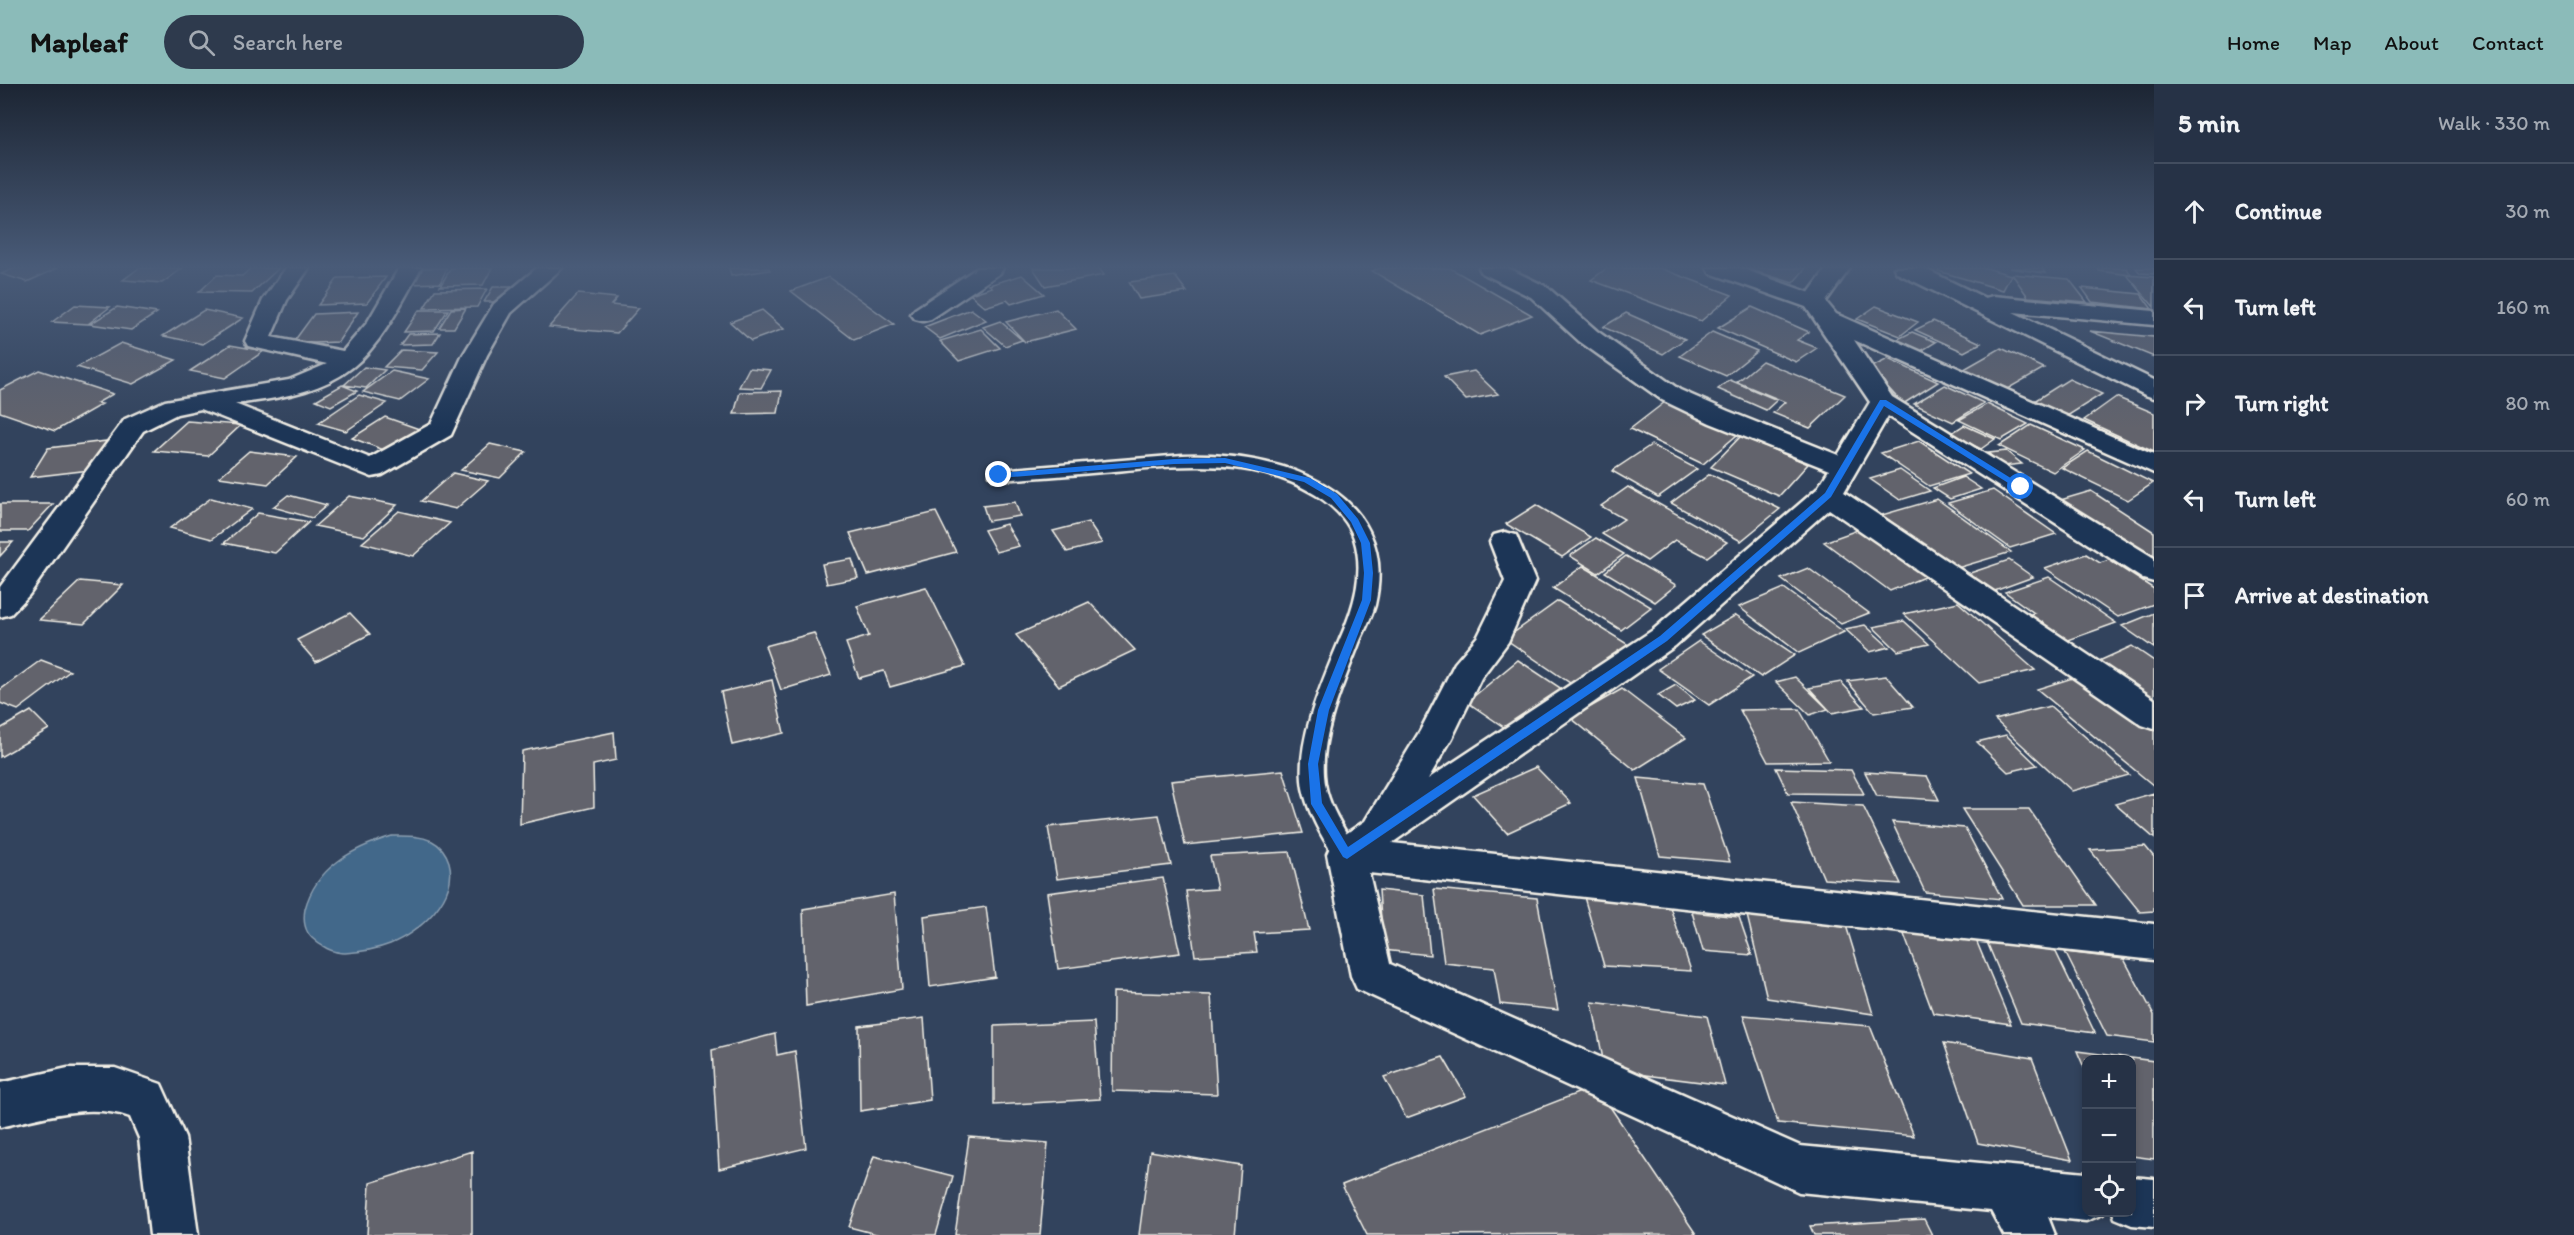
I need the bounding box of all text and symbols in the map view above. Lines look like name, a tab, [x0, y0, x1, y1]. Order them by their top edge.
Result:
search box	[164, 15, 584, 69]
text: Mapleaf	[30, 25, 128, 59]
icon: search	[185, 26, 218, 59]
text: Search here	[233, 29, 343, 56]
text: Home	[2227, 30, 2280, 55]
text: Map	[2313, 30, 2352, 55]
text: About	[2385, 30, 2439, 55]
text: Contact	[2472, 30, 2544, 55]
text: 5 min	[2178, 107, 2240, 139]
text: Walk · 330 m	[2438, 111, 2550, 135]
icon: ahead	[2178, 195, 2211, 228]
text: Continue	[2235, 198, 2322, 225]
text: 30 m	[2505, 199, 2550, 223]
icon: left	[2178, 291, 2211, 324]
text: Turn left	[2235, 294, 2316, 321]
text: 160 m	[2497, 295, 2550, 319]
icon: right	[2178, 387, 2211, 420]
text: Turn right	[2235, 390, 2329, 417]
text: 80 m	[2505, 391, 2550, 415]
route end	[985, 461, 1011, 487]
route start	[2007, 473, 2033, 499]
icon: left	[2178, 483, 2211, 516]
text: Turn left	[2235, 486, 2316, 513]
text: 60 m	[2506, 487, 2550, 511]
icon: arrive	[2178, 579, 2211, 612]
text: Arrive at destination	[2235, 582, 2429, 609]
map controls	[2082, 1055, 2136, 1217]
button: +	[2082, 1055, 2136, 1109]
button: −	[2082, 1109, 2136, 1163]
button: locate	[2082, 1163, 2136, 1217]

